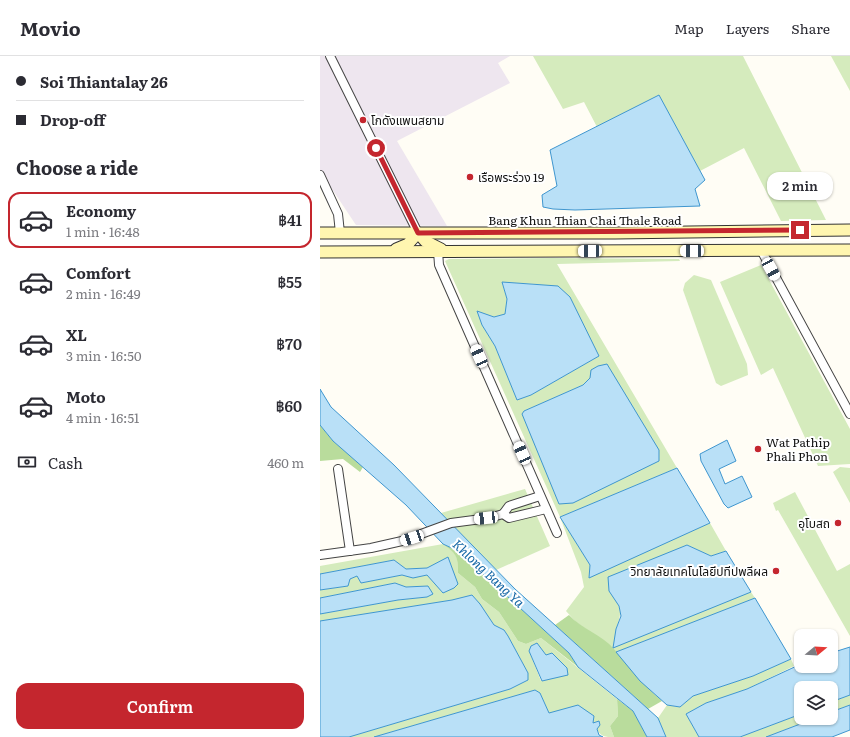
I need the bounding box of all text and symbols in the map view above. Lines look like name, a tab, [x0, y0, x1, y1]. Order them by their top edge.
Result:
text: Movio	[20, 14, 81, 42]
text: Map	[674, 18, 704, 38]
text: Layers	[726, 18, 769, 38]
text: Share	[791, 18, 830, 38]
text: Soi Thiantalay 26	[40, 70, 168, 93]
text: Drop-off	[40, 108, 105, 131]
place label: โกดังแพนสยาม	[371, 111, 444, 129]
marker: โกดังแพนสยาม	[358, 115, 368, 125]
route start	[367, 139, 385, 157]
text: Choose a ride	[16, 154, 138, 181]
place label: เรือพระร่วง 19	[478, 168, 544, 186]
marker: เรือพระร่วง 19	[465, 172, 475, 182]
callout: 2 min	[767, 172, 833, 200]
text: 2 min	[782, 176, 818, 195]
text: Economy	[66, 199, 136, 222]
icon: car	[18, 202, 54, 238]
text: ฿41	[278, 208, 302, 231]
street label: Bang Khun Thian Chai Thale Road	[488, 211, 682, 229]
route end	[791, 221, 809, 239]
text: 1 min · 16:48	[66, 222, 140, 241]
car	[578, 245, 602, 257]
car	[680, 245, 704, 257]
car	[760, 256, 782, 282]
text: Comfort	[66, 261, 131, 284]
icon: car	[18, 264, 54, 300]
text: ฿55	[277, 270, 302, 293]
text: 2 min · 16:49	[66, 284, 141, 303]
text: XL	[66, 323, 87, 346]
icon: car	[18, 326, 54, 362]
text: ฿70	[276, 332, 302, 355]
car	[469, 343, 489, 369]
text: 3 min · 16:50	[66, 346, 141, 365]
text: Moto	[66, 385, 106, 408]
icon: car	[18, 388, 54, 424]
text: ฿60	[276, 394, 302, 417]
text: 4 min · 16:51	[66, 408, 139, 427]
place label: Wat Pathip Phali Phon	[766, 433, 830, 465]
car	[512, 440, 532, 466]
marker: Wat Pathip Phali Phon	[753, 444, 763, 454]
icon: cash	[16, 451, 38, 473]
text: Cash	[48, 451, 83, 474]
text: 460 m	[267, 453, 304, 472]
car	[473, 511, 499, 525]
place label: อุโบสถ	[798, 514, 830, 532]
marker: อุโบสถ	[833, 518, 843, 528]
car	[399, 529, 425, 547]
water label: Khlong Bang Ya	[449, 535, 530, 612]
place label: วิทยาลัยเทคโนโลยีปทีปพลีผล	[629, 562, 768, 580]
marker: วิทยาลัยเทคโนโลยีปทีปพลีผล	[771, 566, 781, 576]
north arrow	[794, 629, 838, 673]
map controls	[794, 629, 838, 725]
button: layers	[794, 681, 838, 725]
button: Confirm	[16, 683, 304, 729]

